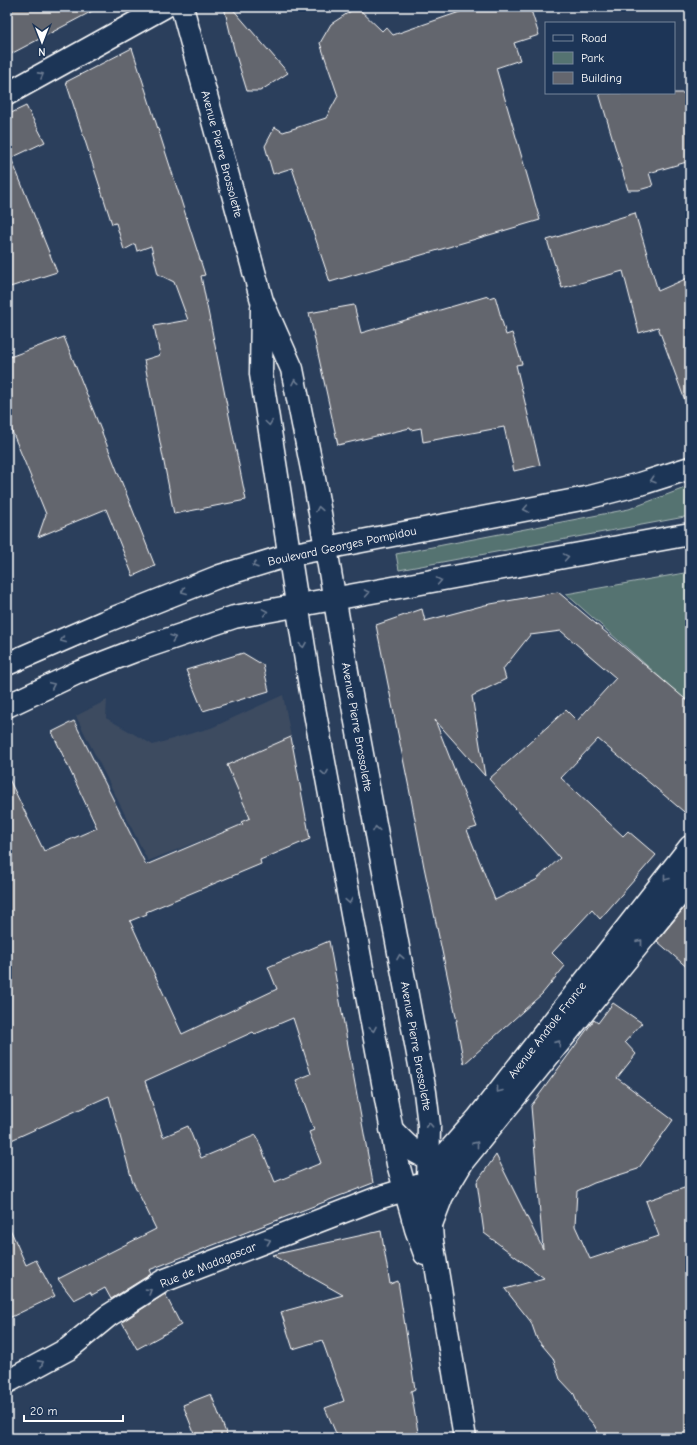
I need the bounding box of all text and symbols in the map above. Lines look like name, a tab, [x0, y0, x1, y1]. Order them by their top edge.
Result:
north arrow	[22, 22, 62, 62]
legend	[545, 22, 675, 94]
text: Road	[581, 31, 607, 45]
text: N	[38, 45, 46, 58]
text: Park	[581, 51, 604, 65]
text: Building	[581, 71, 622, 85]
one-way arrow	[37, 72, 44, 79]
street label: Avenue Pierre Brossolette	[198, 89, 246, 219]
one-way arrow	[291, 379, 299, 385]
one-way arrow	[264, 420, 273, 426]
one-way arrow	[650, 475, 657, 484]
one-way arrow	[523, 504, 529, 513]
one-way arrow	[315, 506, 324, 513]
street label: Boulevard Georges Pompidou	[266, 523, 418, 569]
one-way arrow	[563, 553, 570, 562]
one-way arrow	[251, 560, 258, 569]
one-way arrow	[436, 577, 442, 585]
one-way arrow	[180, 586, 187, 594]
one-way arrow	[364, 590, 371, 598]
one-way arrow	[262, 608, 269, 617]
one-way arrow	[169, 634, 176, 642]
one-way arrow	[60, 635, 67, 643]
one-way arrow	[298, 642, 307, 648]
street label: Avenue Pierre Brossolette	[339, 661, 375, 793]
one-way arrow	[47, 682, 55, 690]
one-way arrow	[321, 770, 329, 776]
one-way arrow	[372, 826, 381, 832]
one-way arrow	[664, 873, 671, 880]
one-way arrow	[344, 898, 353, 904]
one-way arrow	[635, 940, 642, 947]
one-way arrow	[396, 954, 404, 960]
street label: Avenue Anatole France	[505, 979, 589, 1081]
street label: Avenue Pierre Brossolette	[398, 980, 434, 1112]
one-way arrow	[368, 1026, 376, 1032]
one-way arrow	[553, 1041, 560, 1048]
one-way arrow	[497, 1086, 504, 1093]
one-way arrow	[424, 1122, 433, 1128]
one-way arrow	[472, 1142, 479, 1149]
one-way arrow	[265, 1237, 272, 1245]
street label: Rue de Madagascar	[158, 1239, 258, 1291]
one-way arrow	[145, 1288, 152, 1295]
one-way arrow	[37, 1361, 44, 1368]
scale bar	[24, 1397, 123, 1423]
text: 20 m	[30, 1404, 58, 1418]

